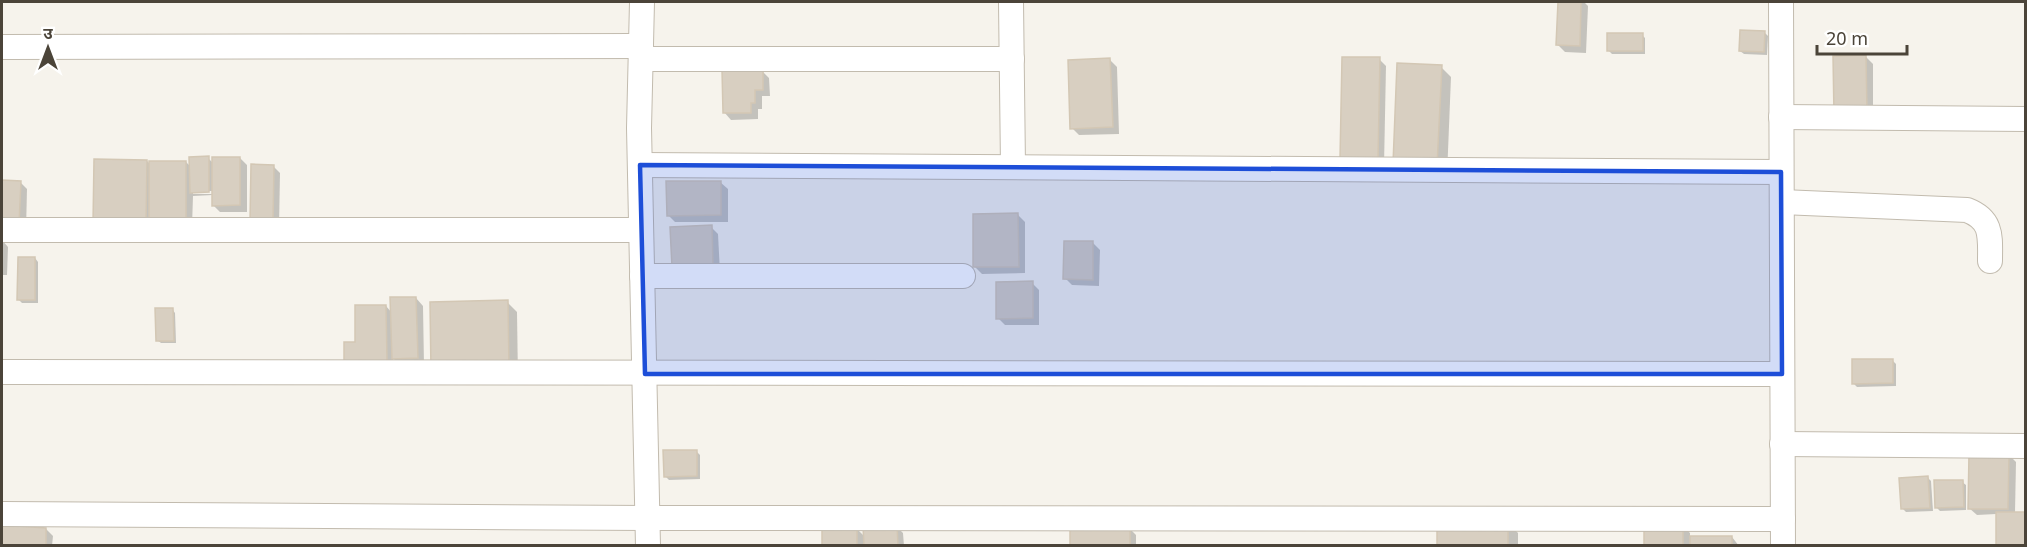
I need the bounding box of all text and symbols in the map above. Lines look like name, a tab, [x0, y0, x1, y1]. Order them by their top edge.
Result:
north arrow	[18, 18, 78, 78]
scale bar	[1817, 18, 1907, 56]
text: उ	[43, 22, 53, 44]
text: 20 m	[1826, 26, 1868, 50]

